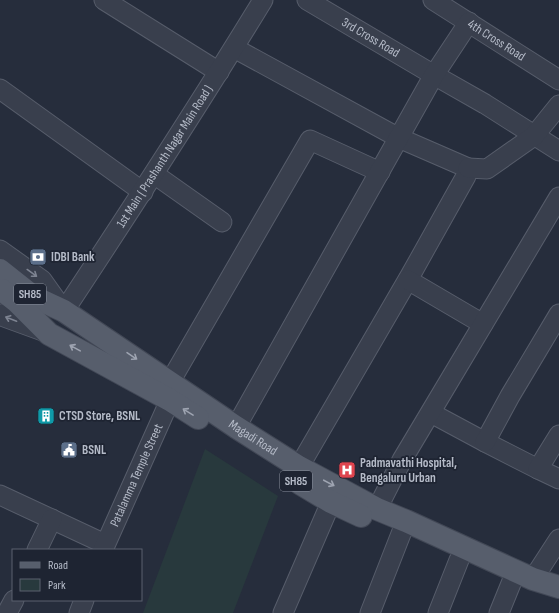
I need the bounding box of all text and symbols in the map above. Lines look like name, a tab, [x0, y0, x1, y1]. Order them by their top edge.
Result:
street label: 3rd Cross Road	[339, 14, 403, 61]
street label: 4th Cross Road	[464, 16, 528, 64]
street label: 1st Main ( Prashanth Nagar Main Road )	[113, 82, 216, 231]
bank icon: IDBI Bank	[28, 247, 48, 267]
place label: IDBI Bank	[51, 249, 95, 265]
one-way arrow	[26, 269, 37, 277]
road number: SH85	[14, 284, 46, 304]
one-way arrow	[6, 315, 18, 323]
one-way arrow	[69, 344, 81, 351]
one-way arrow	[126, 352, 137, 360]
building icon: CTSD Store, BSNL	[36, 406, 56, 426]
one-way arrow	[182, 407, 194, 415]
place label: CTSD Store, BSNL	[59, 408, 140, 424]
street label: Magadi Road	[226, 416, 280, 459]
street label: Patalamma Temple Street	[106, 421, 166, 529]
public building icon: BSNL	[59, 440, 79, 460]
place label: BSNL	[82, 442, 106, 458]
place label: Padmavathi Hospital, Bengaluru Urban	[360, 455, 457, 486]
hospital icon: Padmavathi Hospital, Bengaluru Urban	[337, 460, 357, 480]
road number: SH85	[280, 471, 312, 491]
one-way arrow	[323, 480, 335, 488]
legend	[12, 549, 142, 601]
text: Road	[48, 558, 68, 573]
text: Park	[48, 578, 66, 593]

